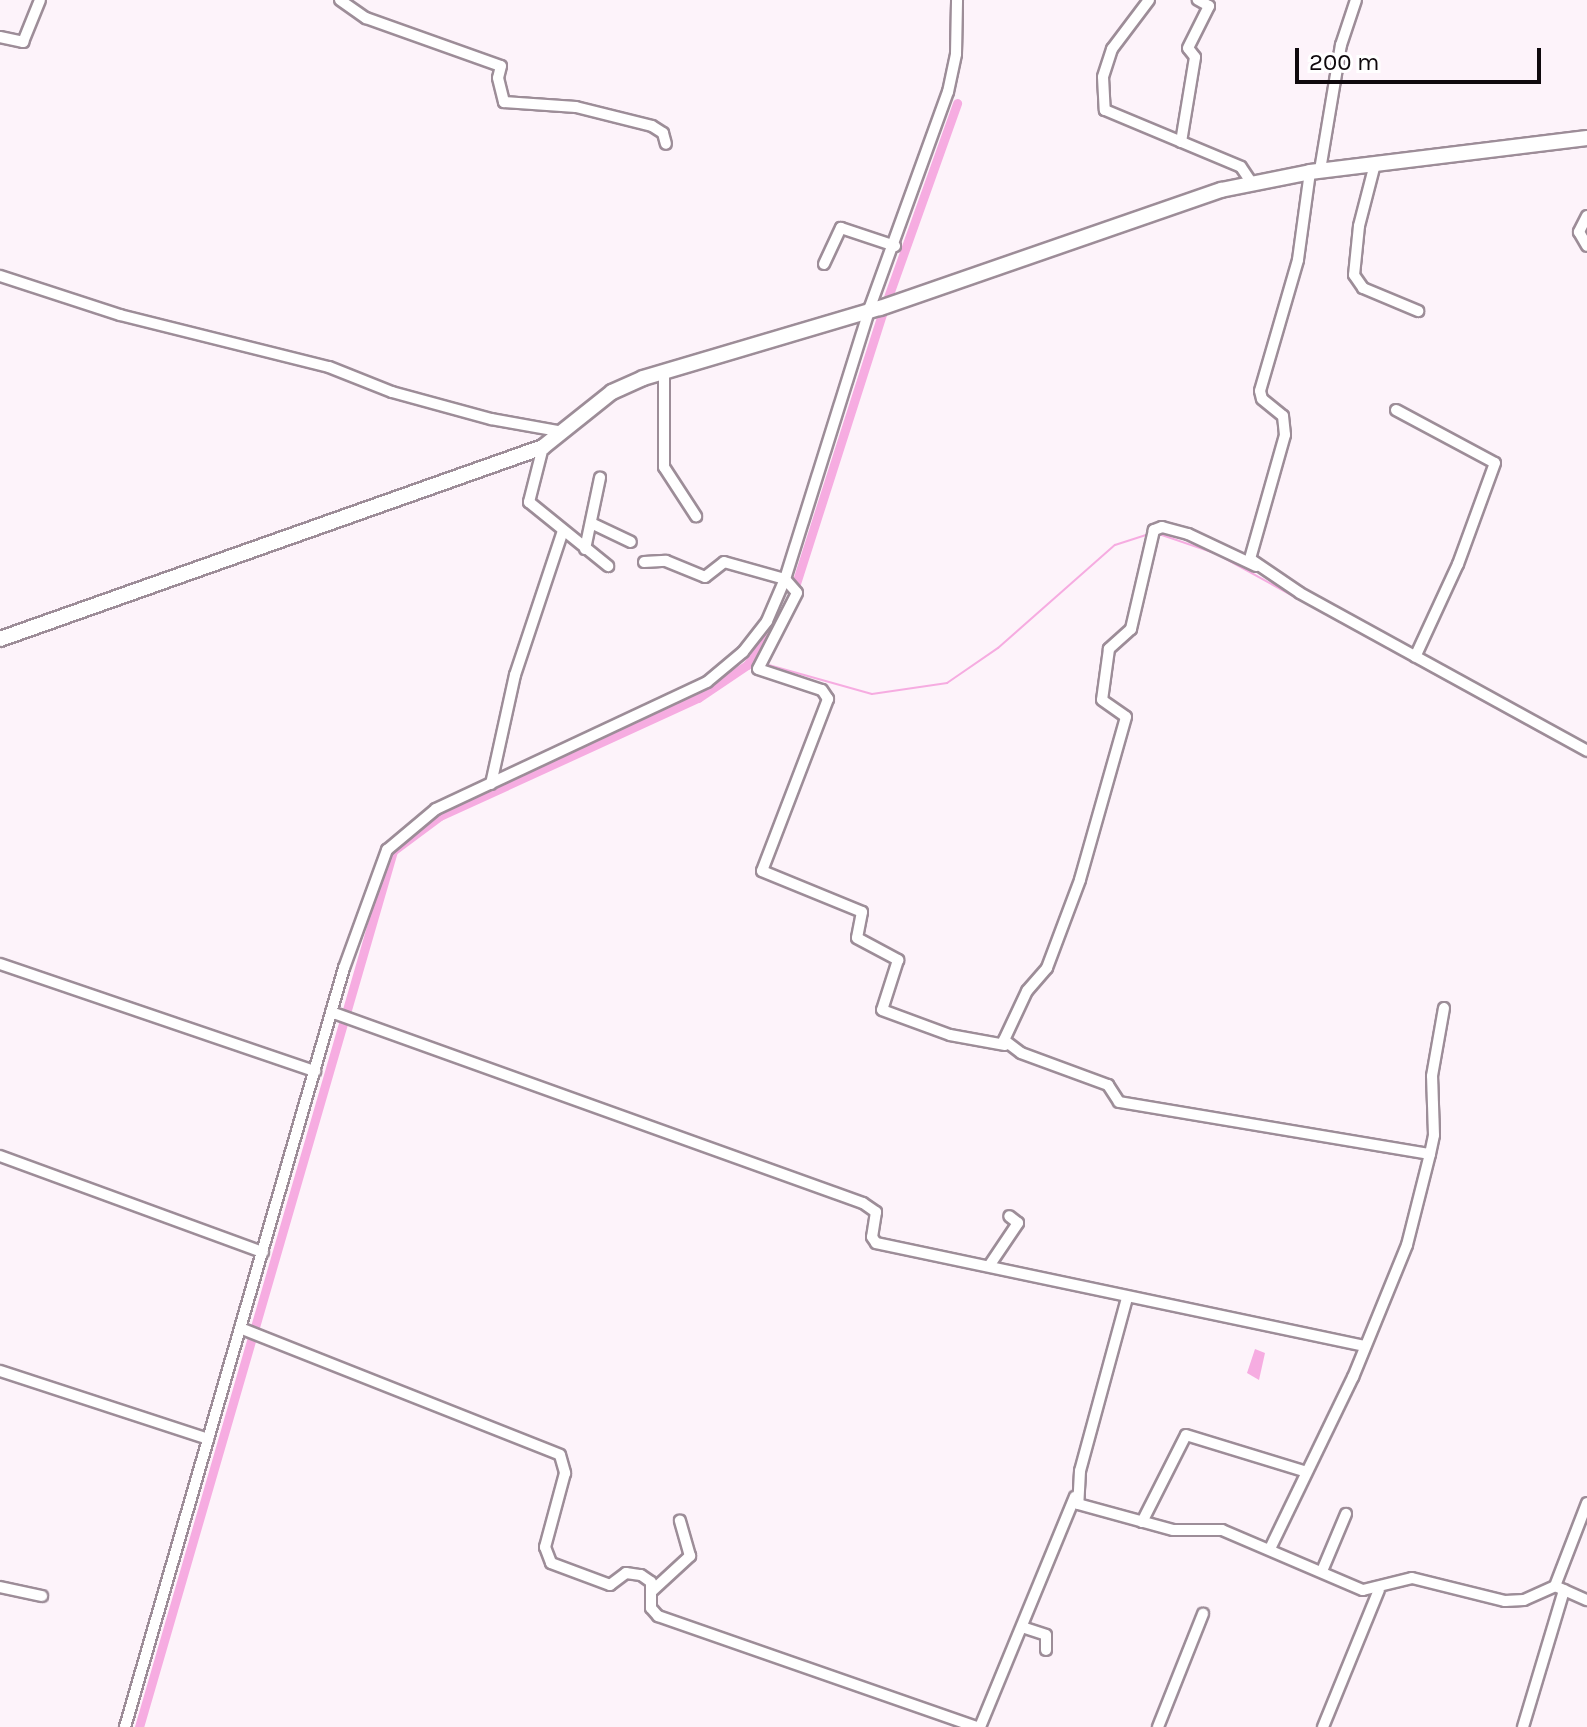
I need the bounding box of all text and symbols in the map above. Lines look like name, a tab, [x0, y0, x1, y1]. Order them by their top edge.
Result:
scale bar	[1299, 32, 1545, 82]
text: 200 m	[1309, 48, 1380, 76]

